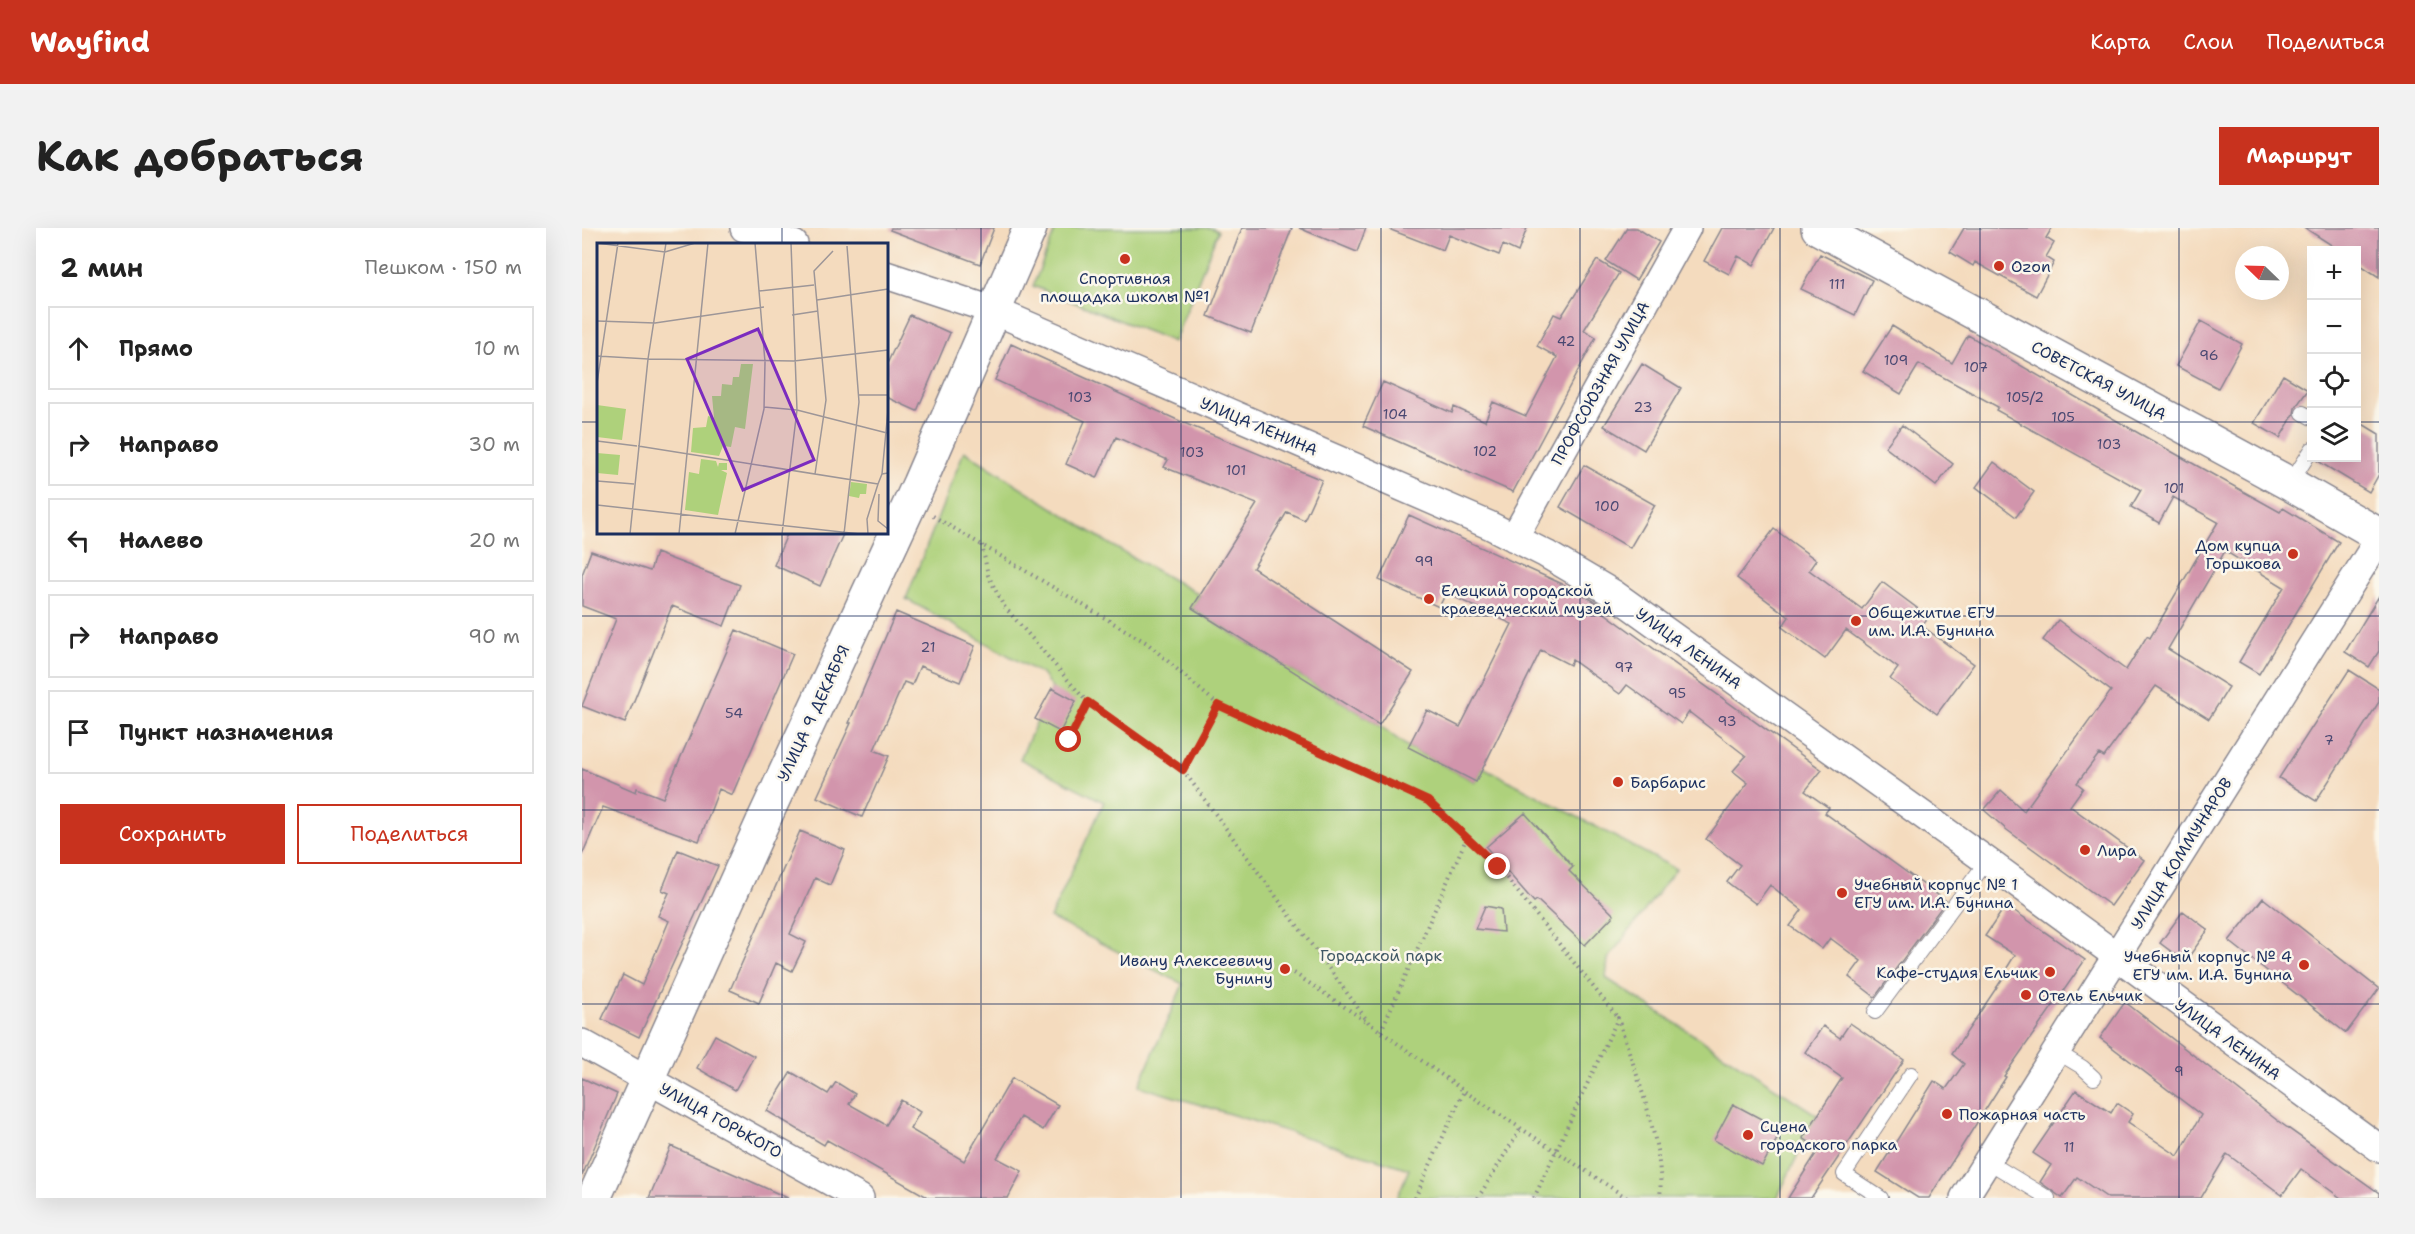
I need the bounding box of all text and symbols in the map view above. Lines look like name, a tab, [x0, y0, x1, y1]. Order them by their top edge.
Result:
text: Wayfind	[30, 23, 150, 61]
text: Карта	[2090, 28, 2150, 56]
text: Слои	[2183, 28, 2234, 56]
text: Поделиться	[2267, 28, 2385, 56]
button: Маршрут	[2219, 127, 2379, 185]
text: Как добраться	[36, 128, 364, 184]
inset map	[597, 243, 888, 534]
north arrow	[2235, 246, 2289, 300]
map controls	[2307, 246, 2361, 462]
button: +	[2307, 246, 2361, 300]
text: 2 мин	[60, 250, 143, 285]
marker: Спортивная площадка школы №1	[1118, 252, 1132, 266]
text: Пешком · 150 m	[365, 254, 522, 280]
place label: Ozon	[2011, 256, 2051, 277]
marker: Ozon	[1992, 259, 2006, 273]
place label: Спортивная площадка школы №1	[1040, 268, 1210, 307]
house number: 111	[1829, 275, 1845, 293]
street label: ПРОФСОЮЗНАЯ УЛИЦА	[1547, 298, 1654, 469]
button: −	[2307, 300, 2361, 354]
icon: ahead	[62, 332, 95, 365]
house number: 42	[1557, 332, 1575, 350]
text: Прямо	[119, 334, 193, 363]
text: 10 m	[474, 335, 520, 361]
street label: СОВЕТСКАЯ УЛИЦА	[2028, 336, 2170, 425]
house number: 96	[2199, 346, 2219, 364]
house number: 109	[1884, 351, 1908, 369]
button: locate	[2307, 354, 2361, 408]
house number: 107	[1964, 358, 1988, 376]
house number: 103	[1068, 388, 1092, 406]
house number: 105/2	[2006, 388, 2044, 406]
street label: УЛИЦА ЛЕНИНА	[1197, 392, 1321, 461]
house number: 23	[1634, 398, 1652, 416]
house number: 104	[1383, 405, 1408, 423]
house number: 105	[2051, 408, 2075, 426]
button: layers	[2307, 408, 2361, 462]
icon: right	[62, 428, 95, 461]
text: Направо	[119, 430, 219, 459]
text: 30 m	[468, 431, 520, 457]
house number: 103	[2097, 435, 2121, 453]
house number: 102	[1473, 442, 1497, 460]
house number: 103	[1180, 443, 1204, 461]
house number: 101	[1226, 461, 1246, 479]
house number: 101	[2164, 479, 2184, 497]
house number: 100	[1595, 497, 1619, 515]
icon: left	[62, 524, 95, 557]
text: Налево	[119, 526, 203, 555]
text: 20 m	[469, 527, 520, 553]
place label: Дом купца Горшкова	[2195, 535, 2281, 574]
marker: Дом купца Горшкова	[2286, 547, 2300, 561]
house number: 99	[1414, 552, 1434, 570]
place label: Елецкий городской краеведческий музей	[1441, 580, 1612, 619]
marker: Елецкий городской краеведческий музей	[1422, 592, 1436, 606]
place label: Общежитие ЕГУ им. И.А. Бунина	[1868, 602, 1995, 641]
street label: УЛИЦА ЛЕНИНА	[1632, 603, 1746, 694]
marker: Общежитие ЕГУ им. И.А. Бунина	[1849, 614, 1863, 628]
icon: right	[62, 620, 95, 653]
text: Направо	[119, 622, 219, 651]
text: 90 m	[468, 623, 520, 649]
house number: 21	[921, 638, 935, 656]
street label: УЛИЦА 9 ДЕКАБРЯ	[773, 642, 854, 785]
house number: 97	[1615, 658, 1633, 676]
house number: 95	[1668, 684, 1686, 702]
house number: 54	[725, 704, 743, 722]
house number: 93	[1718, 712, 1736, 730]
icon: arrive	[62, 716, 95, 749]
text: Пункт назначения	[119, 718, 333, 747]
route start	[1055, 726, 1081, 752]
house number: 7	[2324, 731, 2334, 749]
place label: Барбарис	[1630, 772, 1706, 793]
street label: УЛИЦА КОММУНАРОВ	[2126, 773, 2237, 933]
marker: Барбарис	[1611, 775, 1625, 789]
button: Сохранить	[60, 804, 285, 864]
button: Поделиться	[297, 804, 522, 864]
place label: Лира	[2097, 840, 2137, 861]
marker: Лира	[2078, 843, 2092, 857]
route end	[1484, 853, 1510, 879]
place label: Учебный корпус № 1 ЕГУ им. И.А. Бунина	[1854, 874, 2018, 913]
marker: Учебный корпус № 1 ЕГУ им. И.А. Бунина	[1835, 886, 1849, 900]
park label: Городской парк	[1320, 945, 1443, 966]
place label: Учебный корпус № 4 ЕГУ им. И.А. Бунина	[2124, 946, 2292, 985]
place label: Ивану Алексеевичу Бунину	[1119, 950, 1273, 989]
marker: Учебный корпус № 4 ЕГУ им. И.А. Бунина	[2297, 958, 2311, 972]
marker: Ивану Алексеевичу Бунину	[1278, 962, 1292, 976]
place label: Кафе-студия Ельчик	[1876, 962, 2039, 983]
marker: Кафе-студия Ельчик	[2043, 965, 2057, 979]
place label: Отель Ельчик	[2038, 985, 2143, 1006]
marker: Отель Ельчик	[2019, 988, 2033, 1002]
street label: УЛИЦА ЛЕНИНА	[2171, 994, 2285, 1085]
house number: 9	[2174, 1062, 2184, 1080]
street label: УЛИЦА ГОРЬКОГО	[656, 1078, 786, 1163]
place label: Пожарная часть	[1959, 1104, 2086, 1125]
marker: Пожарная часть	[1940, 1107, 1954, 1121]
place label: Сцена городского парка	[1760, 1116, 1897, 1155]
marker: Сцена городского парка	[1741, 1128, 1755, 1142]
house number: 11	[2063, 1138, 2075, 1156]

